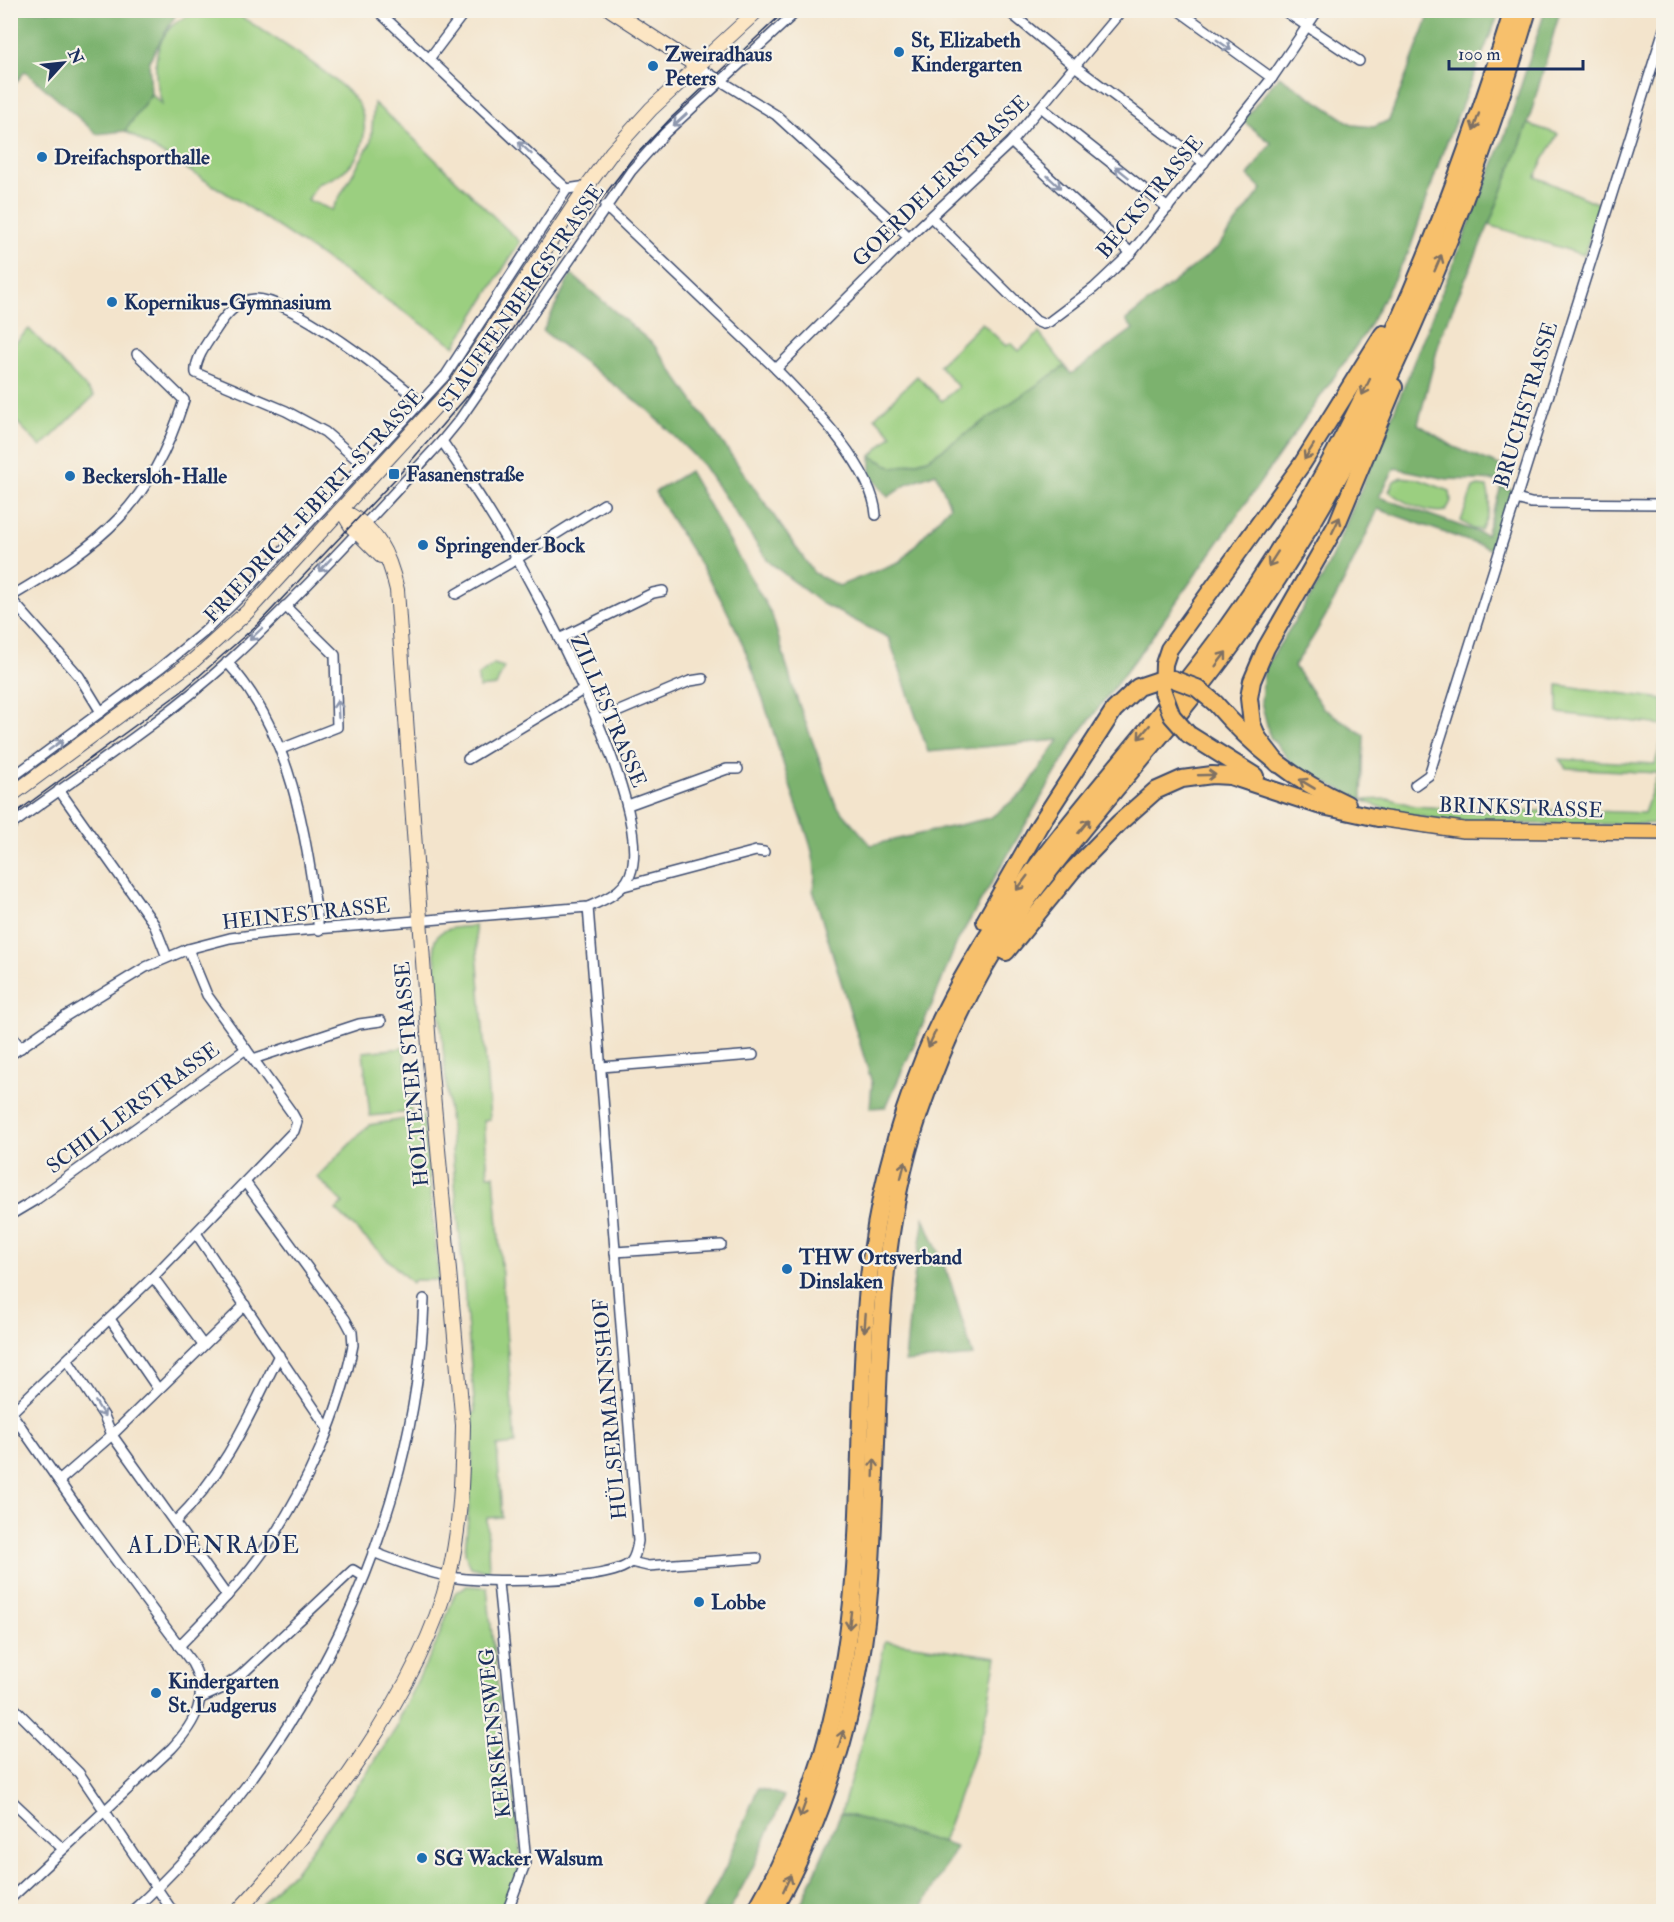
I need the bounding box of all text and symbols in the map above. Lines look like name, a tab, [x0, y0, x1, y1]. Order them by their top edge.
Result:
place label: St, Elizabeth Kindergarten	[911, 27, 1022, 78]
north arrow	[33, 33, 93, 93]
scale bar	[1449, 33, 1582, 71]
one-way arrow	[1216, 39, 1232, 51]
place label: Zweiradhaus Peters	[665, 41, 772, 92]
text: 100 m	[1458, 43, 1501, 66]
text: N	[63, 45, 88, 68]
marker: St, Elizabeth Kindergarten	[892, 45, 906, 59]
marker: Zweiradhaus Peters	[646, 59, 660, 73]
street label: GOERDELERSTRASSE	[847, 89, 1035, 273]
one-way arrow	[1470, 112, 1481, 131]
one-way arrow	[672, 113, 687, 127]
street label: BECKSTRASSE	[1091, 130, 1209, 264]
one-way arrow	[518, 141, 533, 155]
place label: Dreifachsporthalle	[54, 144, 210, 171]
marker: Dreifachsporthalle	[35, 150, 49, 164]
one-way arrow	[1114, 165, 1130, 178]
one-way arrow	[1047, 175, 1062, 189]
street label: STAUFFENBERGSTRASSE	[432, 179, 610, 417]
one-way arrow	[1433, 254, 1444, 273]
place label: Kopernikus-Gymnasium	[124, 289, 332, 316]
marker: Kopernikus-Gymnasium	[105, 295, 119, 309]
street label: BRUCHSTRASSE	[1488, 319, 1564, 491]
one-way arrow	[1360, 378, 1372, 396]
street label: FRIEDRICH-EBERT-STRASSE	[198, 383, 430, 629]
one-way arrow	[1303, 443, 1315, 460]
place label: Fasanenstraße	[406, 461, 524, 488]
place label: Beckersloh-Halle	[82, 463, 227, 490]
marker: Fasanenstraße	[387, 467, 401, 481]
marker: Beckersloh-Halle	[63, 469, 77, 483]
one-way arrow	[1331, 517, 1342, 535]
place label: Springender Bock	[435, 532, 586, 559]
marker: Springender Bock	[416, 538, 430, 552]
one-way arrow	[1267, 550, 1280, 567]
one-way arrow	[318, 557, 332, 572]
one-way arrow	[249, 627, 264, 642]
street label: ZILLESTRASSE	[564, 630, 652, 792]
one-way arrow	[1214, 651, 1227, 667]
one-way arrow	[333, 699, 344, 719]
one-way arrow	[1138, 724, 1151, 740]
one-way arrow	[47, 739, 63, 751]
one-way arrow	[1197, 770, 1217, 781]
one-way arrow	[1299, 778, 1316, 791]
street label: BRINKSTRASSE	[1438, 792, 1604, 824]
one-way arrow	[1078, 818, 1091, 834]
one-way arrow	[1016, 875, 1028, 891]
street label: HEINESTRASSE	[221, 892, 391, 936]
street label: HOLTENER STRASSE	[389, 960, 435, 1188]
one-way arrow	[926, 1030, 937, 1048]
street label: SCHILLERSTRASSE	[41, 1036, 225, 1180]
one-way arrow	[898, 1161, 910, 1180]
place label: THW Ortsverband Dinslaken	[798, 1244, 963, 1295]
marker: THW Ortsverband Dinslaken	[780, 1262, 794, 1276]
street label: HÜLSERMANNSHOF	[587, 1297, 633, 1521]
one-way arrow	[859, 1313, 870, 1333]
one-way arrow	[93, 1401, 106, 1418]
one-way arrow	[869, 1458, 880, 1478]
district label: ALDENRADE	[126, 1530, 301, 1561]
place label: Lobbe	[711, 1589, 766, 1616]
marker: Lobbe	[692, 1595, 706, 1609]
one-way arrow	[844, 1610, 855, 1630]
street label: KERSKENSWEG	[473, 1647, 517, 1819]
place label: Kindergarten St. Ludgerus	[168, 1668, 279, 1719]
marker: Kindergarten St. Ludgerus	[149, 1686, 163, 1700]
one-way arrow	[836, 1730, 847, 1749]
one-way arrow	[796, 1799, 807, 1818]
place label: SG Wacker Walsum	[434, 1845, 604, 1872]
marker: SG Wacker Walsum	[415, 1851, 429, 1865]
one-way arrow	[781, 1874, 793, 1892]

